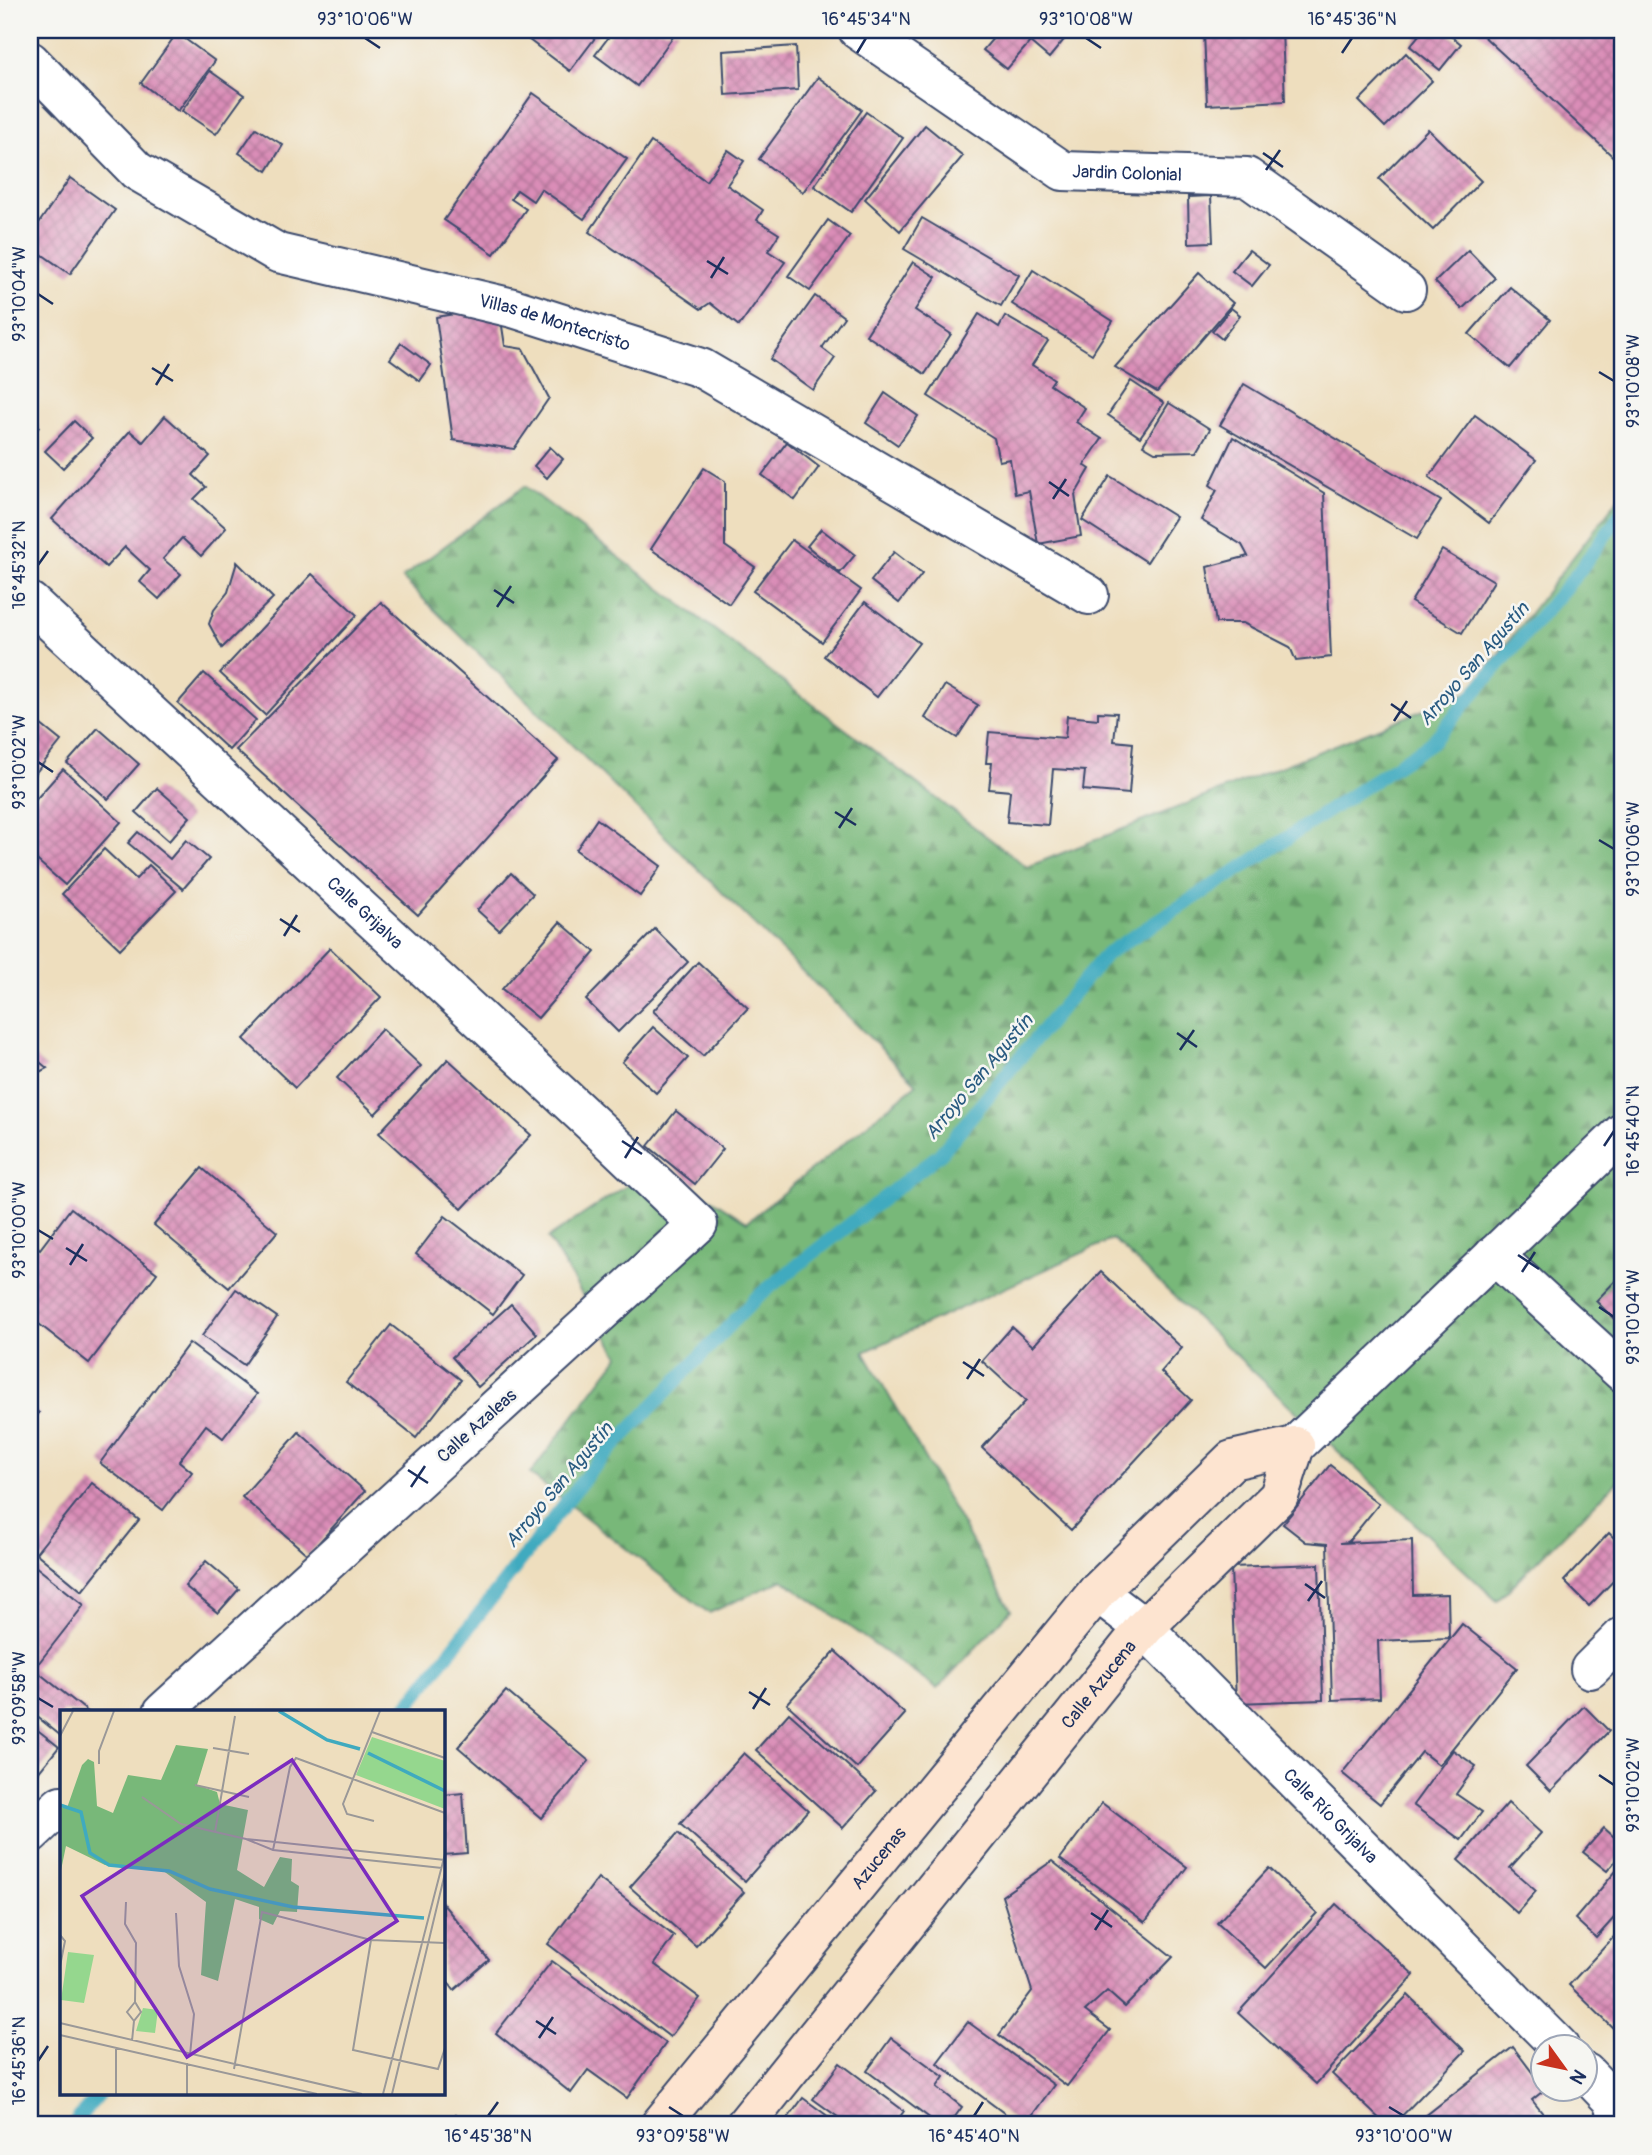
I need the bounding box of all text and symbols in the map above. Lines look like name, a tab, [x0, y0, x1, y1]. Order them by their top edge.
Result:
text: 93°10'06"W	[317, 8, 413, 31]
text: 16°45'34"N	[821, 8, 911, 31]
text: 93°10'08"W	[1039, 8, 1133, 31]
text: 16°45'36"N	[1307, 8, 1397, 31]
street label: Jardin Colonial	[1072, 160, 1182, 186]
text: 93°10'04"W	[8, 246, 31, 342]
street label: Villas de Montecristo	[477, 289, 634, 356]
text: 93°10'08"W	[1622, 334, 1645, 428]
text: 16°45'32"N	[8, 521, 31, 609]
water label: Arroyo San Agustín	[1414, 596, 1535, 731]
text: 93°10'02"W	[8, 714, 31, 810]
text: 93°10'06"W	[1622, 801, 1645, 897]
street label: Calle Grijalva	[322, 872, 408, 954]
water label: Arroyo San Agustín	[920, 1009, 1039, 1144]
text: 16°45'40"N	[1622, 1085, 1645, 1177]
text: 93°10'00"W	[8, 1181, 31, 1279]
text: 93°10'04"W	[1622, 1269, 1645, 1365]
street label: Calle Azaleas	[432, 1384, 522, 1468]
water label: Arroyo San Agustín	[500, 1417, 619, 1552]
street label: Calle Azucena	[1056, 1635, 1141, 1733]
text: 93°09'58"W	[8, 1651, 31, 1745]
inset map	[60, 1710, 444, 2096]
text: 93°10'02"W	[1622, 1737, 1645, 1833]
street label: Calle Río Grijalva	[1278, 1763, 1383, 1868]
street label: Azucenas	[846, 1822, 911, 1894]
text: 16°45'36"N	[8, 2016, 31, 2106]
north arrow	[1530, 2032, 1600, 2102]
text: N	[1564, 2065, 1591, 2089]
text: 16°45'38"N	[444, 2125, 532, 2148]
text: 93°09'58"W	[636, 2125, 730, 2148]
text: 16°45'40"N	[928, 2125, 1020, 2148]
text: 93°10'00"W	[1355, 2125, 1453, 2148]

